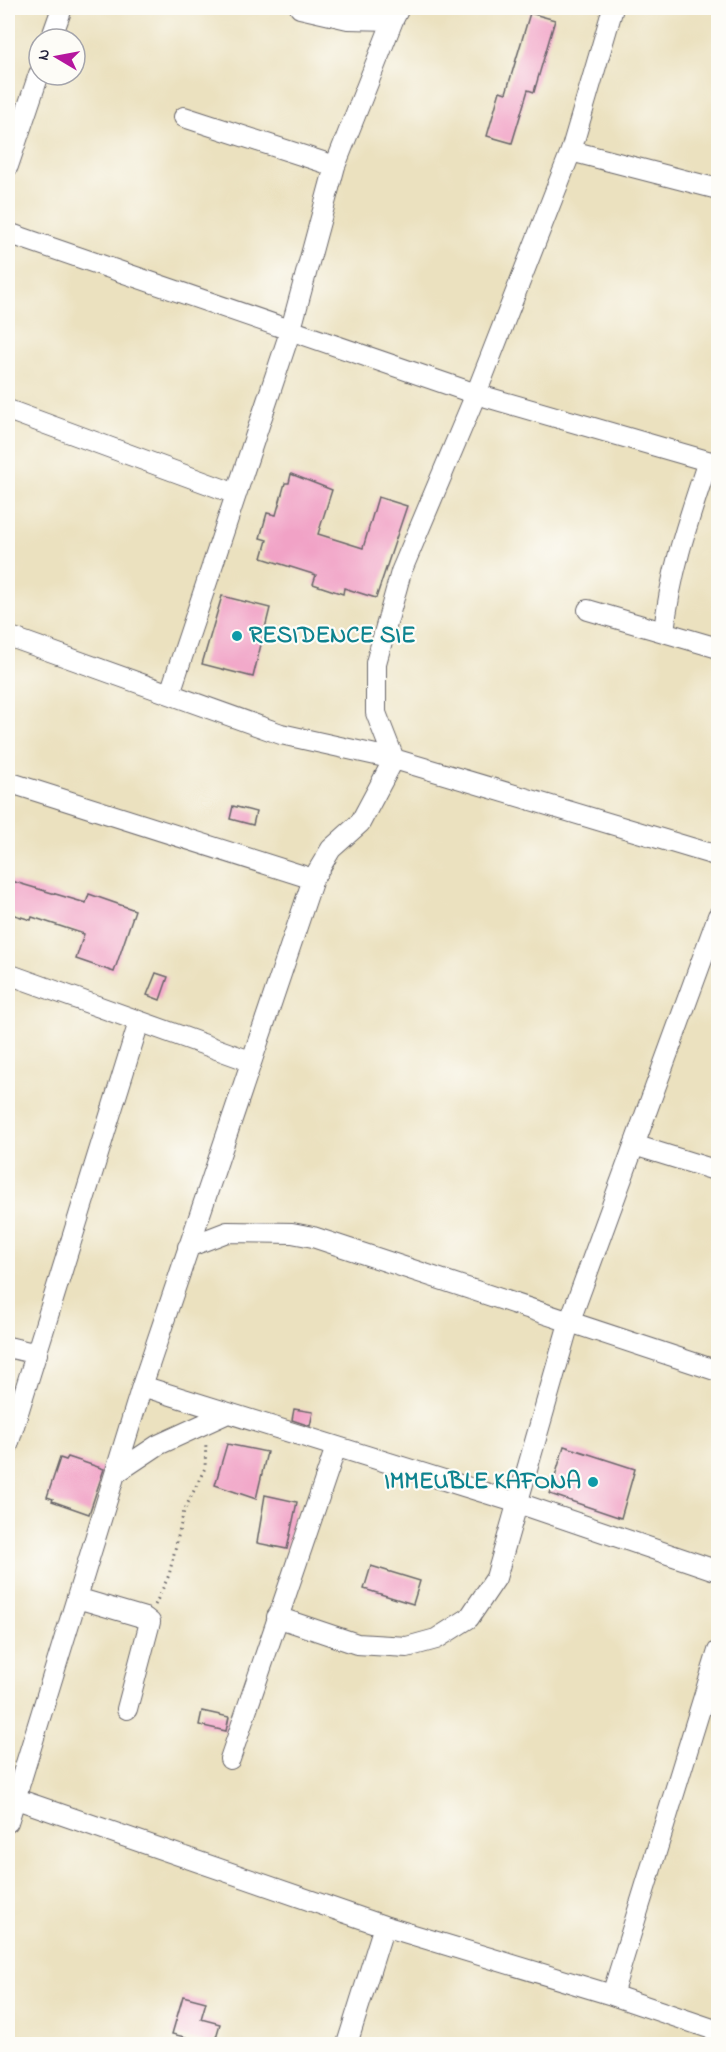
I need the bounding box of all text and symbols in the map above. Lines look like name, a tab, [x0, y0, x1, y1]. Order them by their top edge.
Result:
north arrow	[27, 27, 87, 87]
text: N	[31, 47, 57, 62]
place label: RESIDENCE SIE	[249, 619, 416, 654]
marker: RESIDENCE SIE	[230, 629, 244, 643]
place label: IMMEUBLE KAFONA	[384, 1465, 581, 1500]
marker: IMMEUBLE KAFONA	[586, 1475, 600, 1489]

